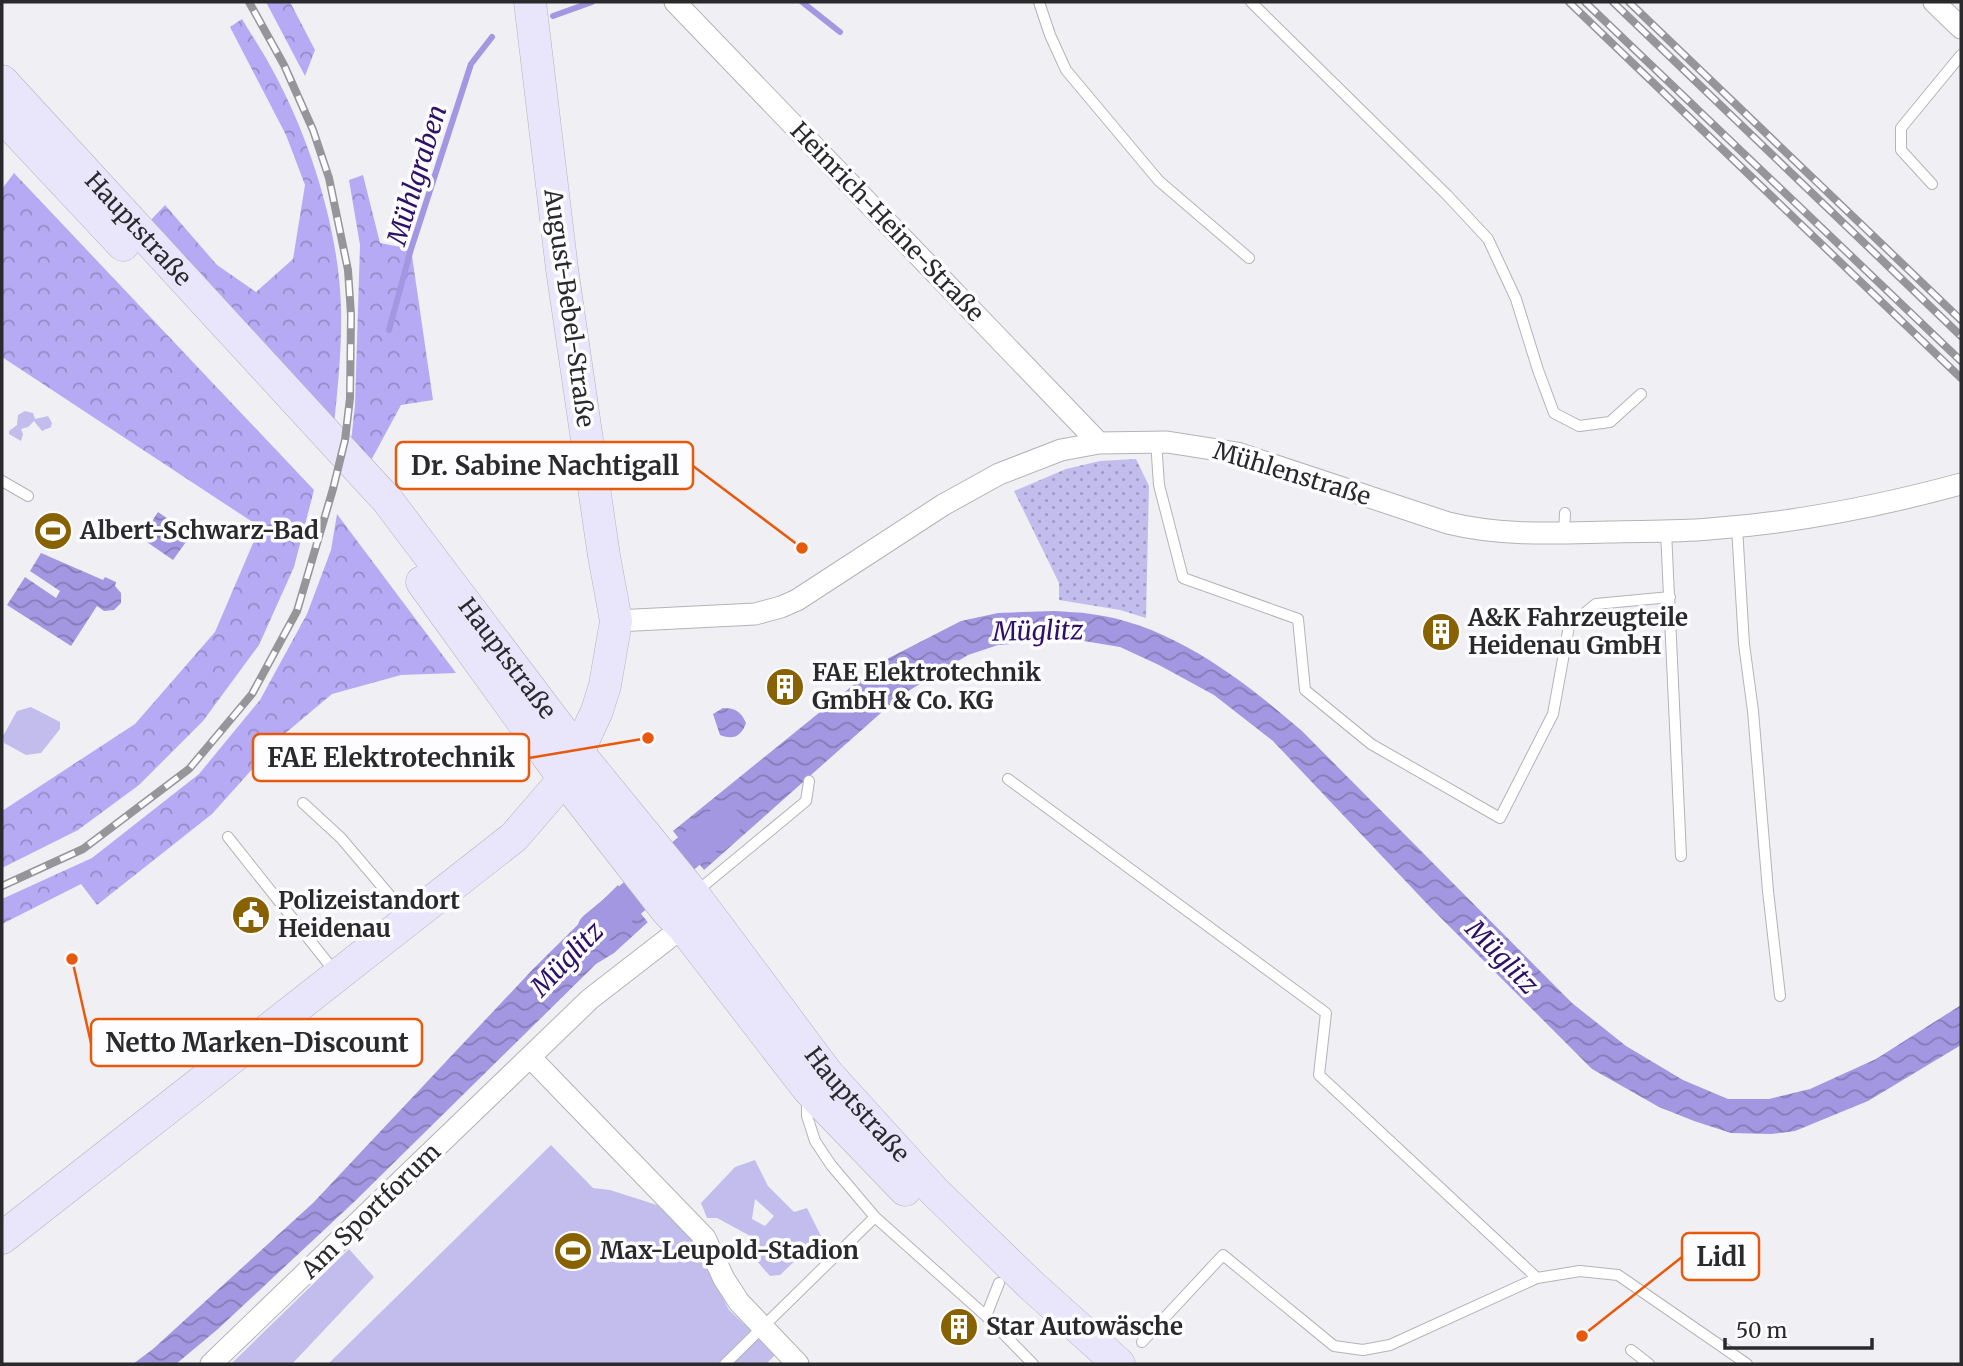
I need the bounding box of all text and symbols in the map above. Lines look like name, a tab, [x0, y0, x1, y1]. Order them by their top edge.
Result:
water label: Mühlgraben	[379, 101, 453, 250]
street label: Heinrich-Heine-Straße	[784, 115, 991, 328]
street label: Hauptstraße	[78, 165, 198, 292]
street label: August-Bebel-Straße	[537, 186, 602, 429]
street label: Mühlenstraße	[1210, 435, 1375, 512]
callout: Dr. Sabine Nachtigall	[396, 442, 693, 489]
text: Dr. Sabine Nachtigall	[411, 449, 679, 482]
sports icon: Albert-Schwarz-Bad	[32, 510, 74, 552]
place label: Albert-Schwarz-Bad	[79, 515, 319, 546]
street label: Hauptstraße	[452, 592, 563, 725]
place label: A&K Fahrzeugteile Heidenau GmbH	[1467, 602, 1688, 661]
building icon: A&K Fahrzeugteile Heidenau GmbH	[1420, 611, 1462, 653]
water label: Müglitz	[991, 613, 1084, 648]
place label: FAE Elektrotechnik GmbH & Co. KG	[812, 657, 1041, 716]
building icon: FAE Elektrotechnik GmbH & Co. KG	[764, 666, 806, 708]
callout: FAE Elektrotechnik	[253, 734, 529, 781]
text: FAE Elektrotechnik	[267, 741, 515, 774]
place label: Polizeistandort Heidenau	[278, 885, 460, 944]
public building icon: Polizeistandort Heidenau	[230, 894, 272, 936]
water label: Müglitz	[1458, 912, 1546, 1001]
water label: Müglitz	[523, 914, 611, 1003]
callout: Netto Marken-Discount	[91, 1019, 422, 1066]
text: Netto Marken-Discount	[105, 1026, 409, 1059]
street label: Hauptstraße	[798, 1041, 916, 1169]
street label: Am Sportforum	[294, 1136, 447, 1286]
sports icon: Max-Leupold-Stadion	[552, 1230, 594, 1272]
callout: Lidl	[1682, 1233, 1759, 1280]
place label: Max-Leupold-Stadion	[600, 1235, 859, 1266]
text: Lidl	[1696, 1240, 1746, 1273]
building icon: Star Autowäsche	[938, 1306, 980, 1348]
scale bar	[1725, 1306, 1872, 1350]
place label: Star Autowäsche	[986, 1311, 1183, 1342]
text: 50 m	[1736, 1317, 1787, 1344]

